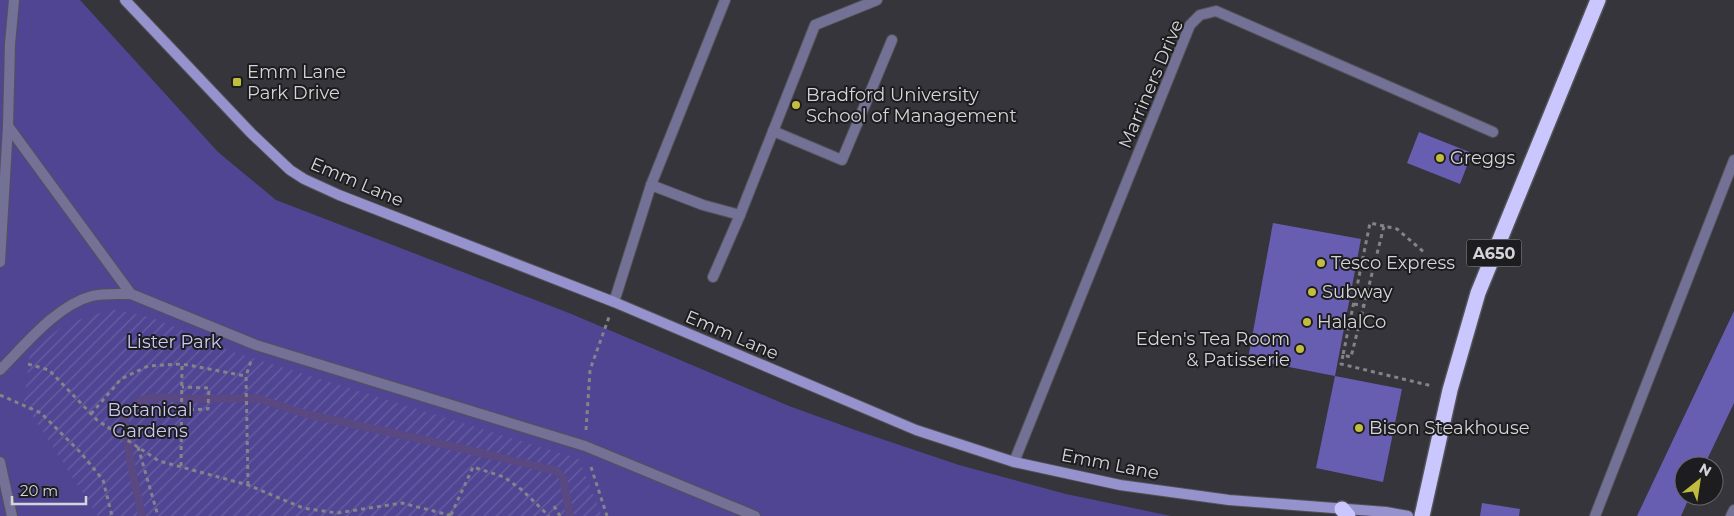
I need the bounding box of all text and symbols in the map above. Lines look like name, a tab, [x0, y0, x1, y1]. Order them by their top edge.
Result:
street label: Marriners Drive	[1114, 16, 1188, 152]
place label: Emm Lane Park Drive	[247, 61, 346, 104]
marker: Emm Lane Park Drive	[231, 76, 243, 88]
place label: Bradford University School of Management	[806, 84, 1017, 127]
marker: Bradford University School of Management	[790, 99, 802, 111]
place label: Greggs	[1450, 147, 1515, 169]
street label: Emm Lane	[307, 152, 407, 212]
marker: Greggs	[1434, 152, 1446, 164]
road number: A650	[1466, 240, 1522, 266]
place label: Tesco Express	[1331, 252, 1455, 274]
marker: Tesco Express	[1315, 257, 1327, 269]
place label: Subway	[1322, 281, 1393, 303]
marker: Subway	[1306, 286, 1318, 298]
street label: Emm Lane	[682, 305, 782, 365]
place label: HalalCo	[1317, 311, 1386, 333]
marker: HalalCo	[1301, 316, 1313, 328]
place label: Eden's Tea Room & Patisserie	[1136, 328, 1290, 371]
park label: Lister Park	[126, 331, 222, 353]
marker: Eden's Tea Room & Patisserie	[1294, 343, 1306, 355]
park label: Botanical Gardens	[107, 399, 193, 442]
place label: Bison Steakhouse	[1369, 417, 1530, 439]
marker: Bison Steakhouse	[1353, 422, 1365, 434]
street label: Emm Lane	[1059, 444, 1161, 484]
north arrow	[1674, 456, 1724, 506]
text: N	[1696, 459, 1715, 480]
scale bar	[12, 474, 86, 506]
text: 20 m	[20, 481, 58, 500]

